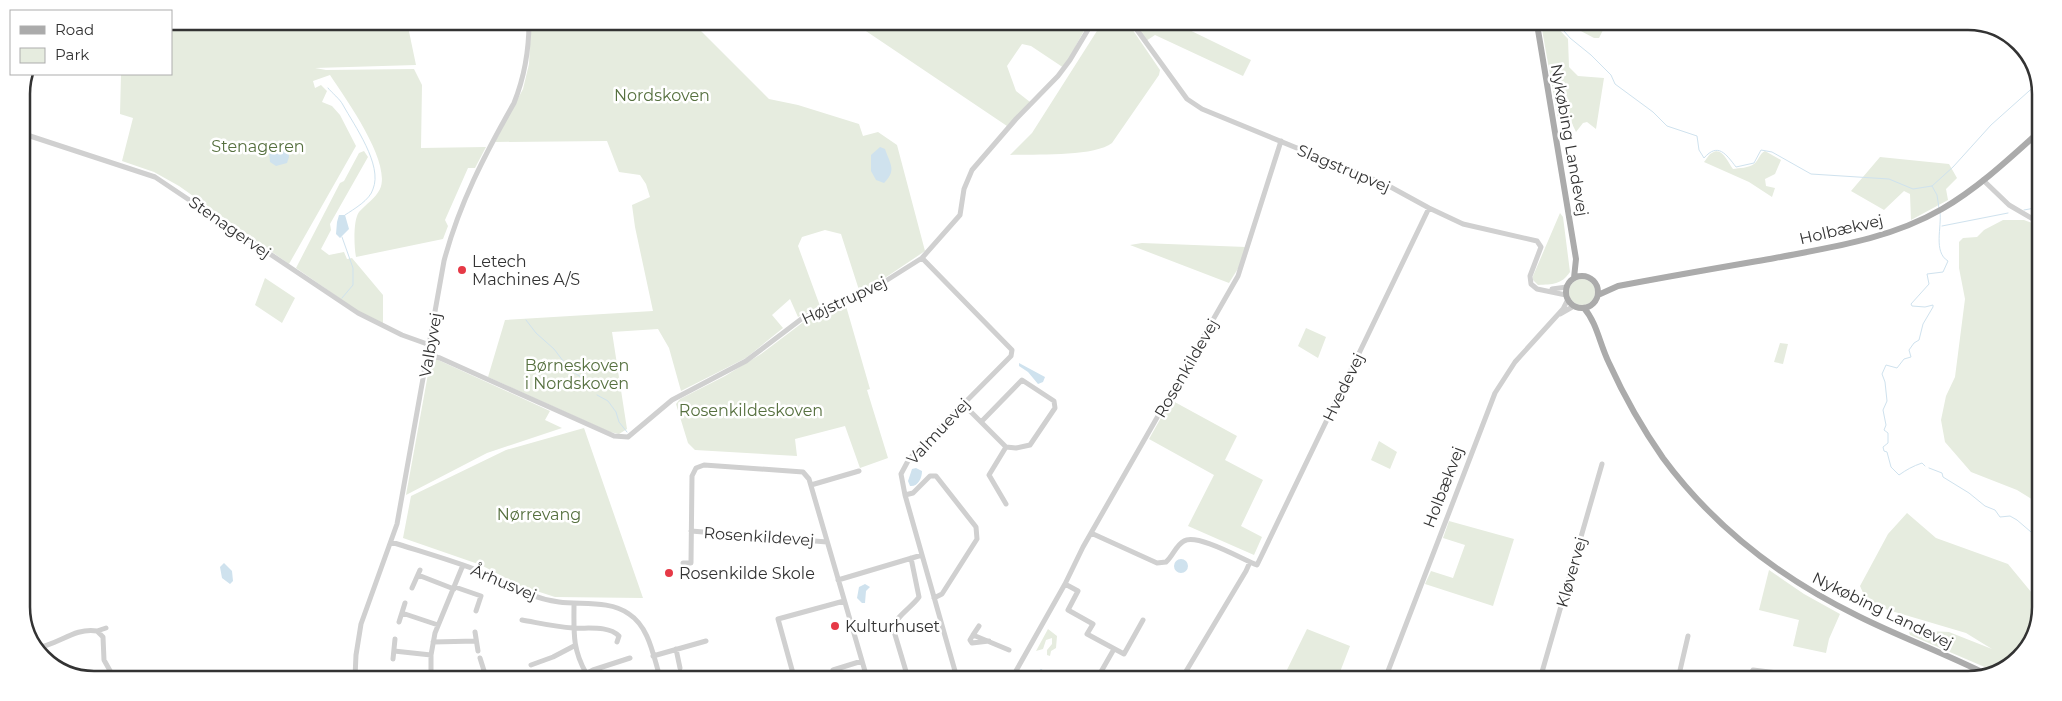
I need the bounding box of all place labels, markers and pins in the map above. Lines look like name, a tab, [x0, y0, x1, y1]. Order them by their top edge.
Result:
place label: Letech Machines A/S	[472, 252, 580, 289]
marker: Letech Machines A/S	[456, 264, 468, 276]
place label: Rosenkilde Skole	[679, 564, 815, 583]
marker: Rosenkilde Skole	[663, 567, 675, 579]
place label: Kulturhuset	[845, 617, 941, 636]
marker: Kulturhuset	[829, 620, 841, 632]

